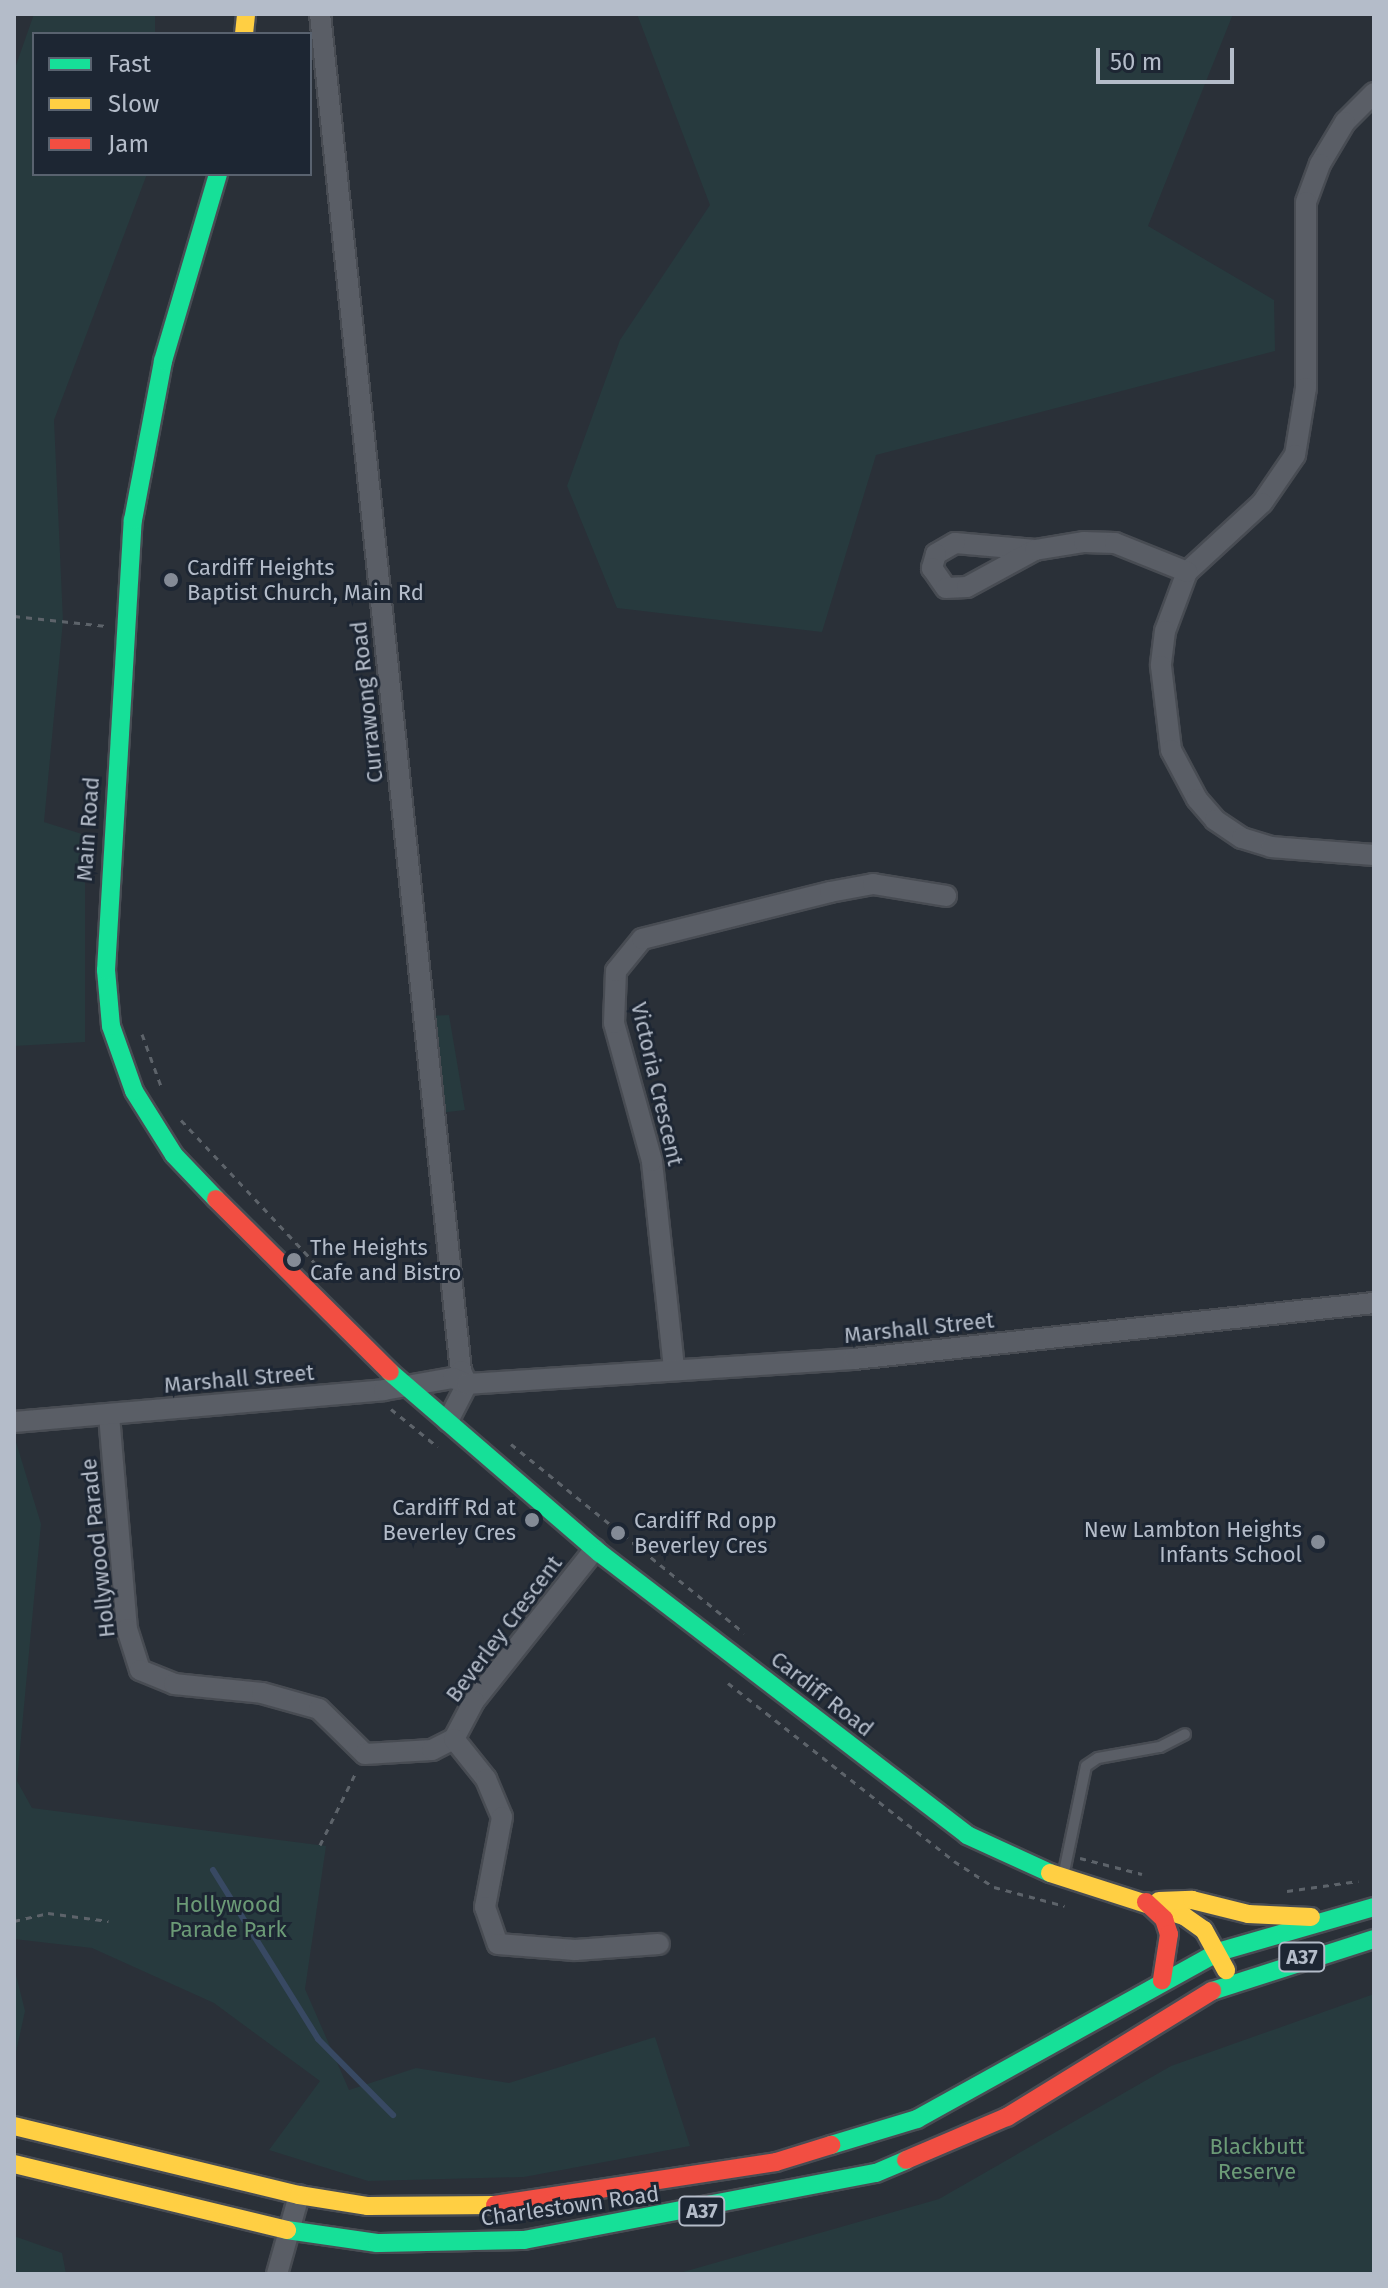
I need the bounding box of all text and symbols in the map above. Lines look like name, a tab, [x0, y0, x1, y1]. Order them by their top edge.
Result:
legend	[32, 32, 312, 176]
scale bar	[1100, 32, 1238, 82]
text: 50 m	[1110, 48, 1162, 76]
text: Fast	[108, 50, 151, 78]
text: Slow	[108, 90, 159, 118]
text: Jam	[108, 130, 149, 158]
place label: Cardiff Heights Baptist Church, Main Rd	[187, 554, 424, 606]
marker: Cardiff Heights Baptist Church, Main Rd	[162, 571, 180, 589]
street label: Currawong Road	[345, 620, 389, 784]
street label: Main Road	[71, 776, 105, 882]
street label: Victoria Crescent	[625, 1000, 689, 1168]
place label: The Heights Cafe and Bistro	[310, 1234, 461, 1286]
marker: The Heights Cafe and Bistro	[285, 1251, 303, 1269]
street label: Marshall Street	[843, 1307, 995, 1349]
street label: Marshall Street	[163, 1359, 315, 1399]
street label: Hollywood Parade	[75, 1457, 121, 1639]
place label: Cardiff Rd at Beverley Cres	[383, 1494, 516, 1546]
place label: Cardiff Rd opp Beverley Cres	[634, 1507, 777, 1558]
marker: Cardiff Rd at Beverley Cres	[523, 1511, 541, 1529]
place label: New Lambton Heights Infants School	[1084, 1516, 1302, 1568]
marker: Cardiff Rd opp Beverley Cres	[609, 1524, 627, 1542]
marker: New Lambton Heights Infants School	[1309, 1533, 1327, 1551]
street label: Beverley Crescent	[440, 1551, 568, 1707]
street label: Cardiff Road	[766, 1646, 878, 1742]
park label: Hollywood Parade Park	[169, 1891, 287, 1942]
road number: A37	[1278, 1941, 1326, 1973]
park label: Blackbutt Reserve	[1209, 2133, 1305, 2184]
street label: Charlestown Road	[479, 2180, 661, 2232]
road number: A37	[678, 2195, 726, 2227]

